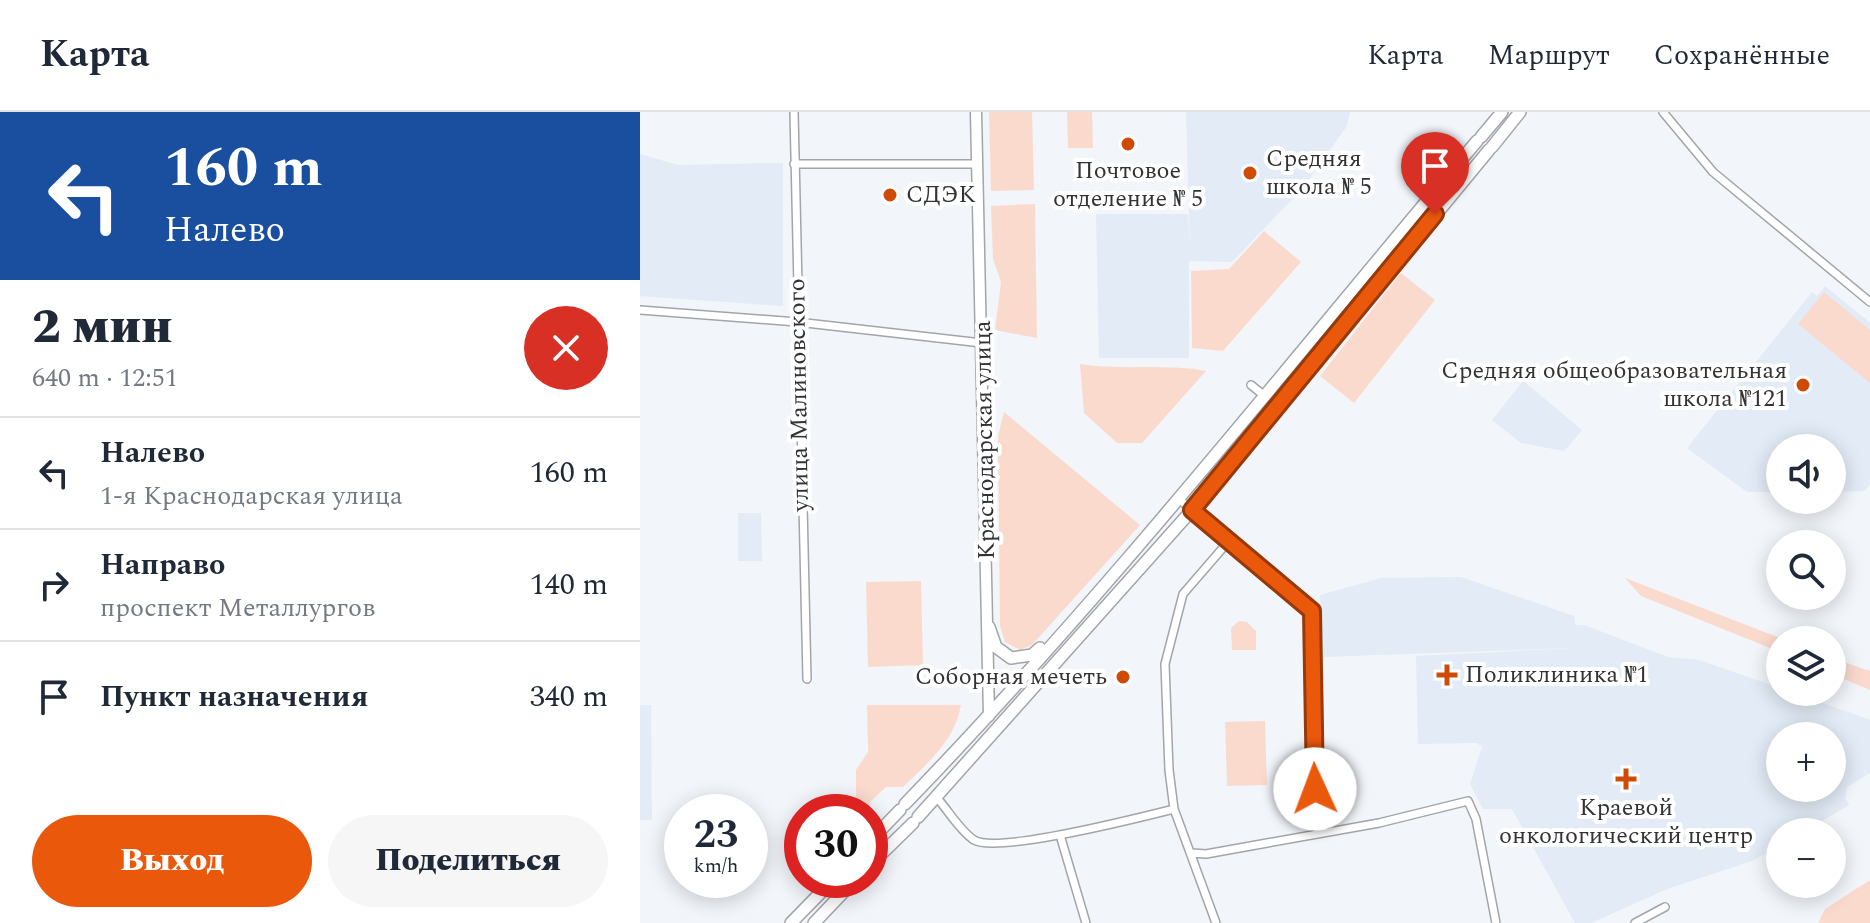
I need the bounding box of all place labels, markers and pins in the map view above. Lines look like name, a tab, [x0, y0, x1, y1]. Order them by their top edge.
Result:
pin	[1401, 132, 1469, 214]
marker: Почтовое отделение № 5	[1119, 135, 1137, 153]
place label: Средняя школа № 5	[1266, 141, 1372, 205]
place label: Почтовое отделение № 5	[1053, 153, 1203, 217]
marker: Средняя школа № 5	[1241, 164, 1259, 182]
place label: СДЭК	[906, 177, 976, 213]
marker: СДЭК	[881, 186, 899, 204]
place label: Средняя общеобразовательная школа №121	[1441, 353, 1787, 417]
marker: Средняя общеобразовательная школа №121	[1794, 376, 1812, 394]
place label: Поликлиника №1	[1465, 657, 1648, 693]
place label: Соборная мечеть	[915, 659, 1107, 695]
marker: Поликлиника №1	[1436, 664, 1458, 686]
marker: Соборная мечеть	[1114, 668, 1132, 686]
marker: Краевой онкологический центр	[1615, 768, 1637, 790]
place label: Краевой онкологический центр	[1499, 790, 1753, 854]

